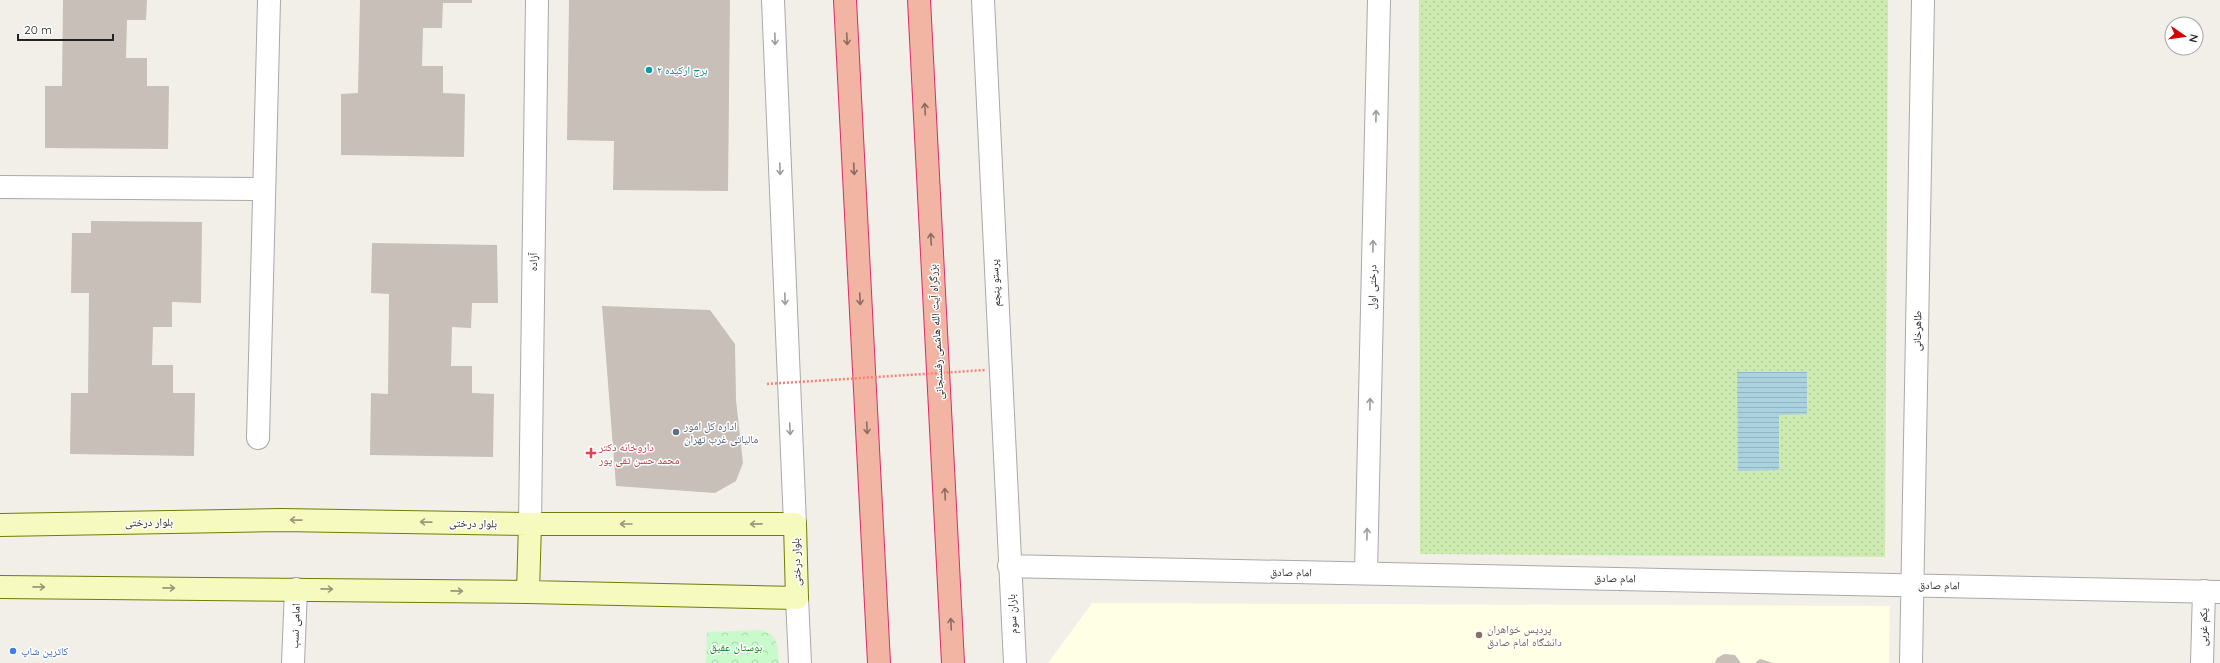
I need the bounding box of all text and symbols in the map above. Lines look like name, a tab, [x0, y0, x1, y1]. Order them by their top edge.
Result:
scale bar	[18, 16, 113, 42]
north arrow	[2164, 16, 2204, 56]
text: 20 m	[24, 22, 52, 37]
one-way arrow	[771, 32, 778, 45]
one-way arrow	[844, 32, 851, 45]
text: N	[2186, 33, 2201, 44]
place label: برج ارکیده ۲	[657, 63, 708, 77]
marker: برج ارکیده ۲	[644, 65, 654, 75]
one-way arrow	[921, 103, 928, 116]
one-way arrow	[1373, 110, 1380, 123]
one-way arrow	[776, 162, 784, 175]
one-way arrow	[850, 162, 857, 175]
one-way arrow	[928, 233, 935, 246]
one-way arrow	[1370, 240, 1377, 253]
street label: آزاده	[526, 252, 540, 271]
street label: پرستو پنجم	[987, 259, 1004, 307]
street label: بزرگراه آیت الله هاشمی رفسنجانی	[925, 264, 947, 400]
street label: درختی اول	[1365, 264, 1379, 309]
one-way arrow	[781, 292, 789, 305]
one-way arrow	[857, 292, 864, 305]
street label: طاهرخانی	[1910, 311, 1924, 351]
one-way arrow	[1366, 398, 1374, 411]
place label: اداره کل امور مالیاتی غرب تهران	[683, 419, 758, 446]
one-way arrow	[863, 421, 871, 434]
one-way arrow	[787, 422, 794, 435]
marker: اداره کل امور مالیاتی غرب تهران	[671, 427, 681, 437]
place label: داروخانه دکتر محمد حسن تقی پور	[598, 440, 680, 467]
marker: داروخانه دکتر محمد حسن تقی پور	[586, 448, 596, 458]
one-way arrow	[941, 488, 948, 501]
street label: بلوار درختی	[125, 515, 173, 529]
one-way arrow	[290, 516, 303, 524]
street label: بلوار درختی	[449, 516, 497, 530]
one-way arrow	[420, 518, 433, 526]
one-way arrow	[620, 520, 633, 528]
one-way arrow	[750, 520, 763, 528]
one-way arrow	[1363, 528, 1370, 541]
street label: بلوار درختی	[788, 538, 804, 586]
street label: امام صادق	[1270, 565, 1312, 579]
street label: امام صادق	[1594, 571, 1636, 585]
street label: امام صادق	[1918, 578, 1960, 592]
one-way arrow	[32, 583, 45, 591]
one-way arrow	[162, 584, 175, 592]
one-way arrow	[320, 586, 333, 593]
one-way arrow	[450, 587, 463, 595]
street label: باران سوم	[1004, 594, 1020, 634]
street label: امامی نسب	[287, 603, 303, 649]
street label: یکم غربی	[2196, 607, 2211, 646]
one-way arrow	[948, 618, 955, 631]
place label: پردیس خواهران دانشگاه امام صادق	[1487, 622, 1562, 649]
marker: پردیس خواهران دانشگاه امام صادق	[1474, 630, 1484, 640]
park label: بوستان عقیق	[710, 640, 762, 654]
place label: کاترین شاپ	[21, 644, 69, 658]
marker: کاترین شاپ	[8, 646, 18, 656]

